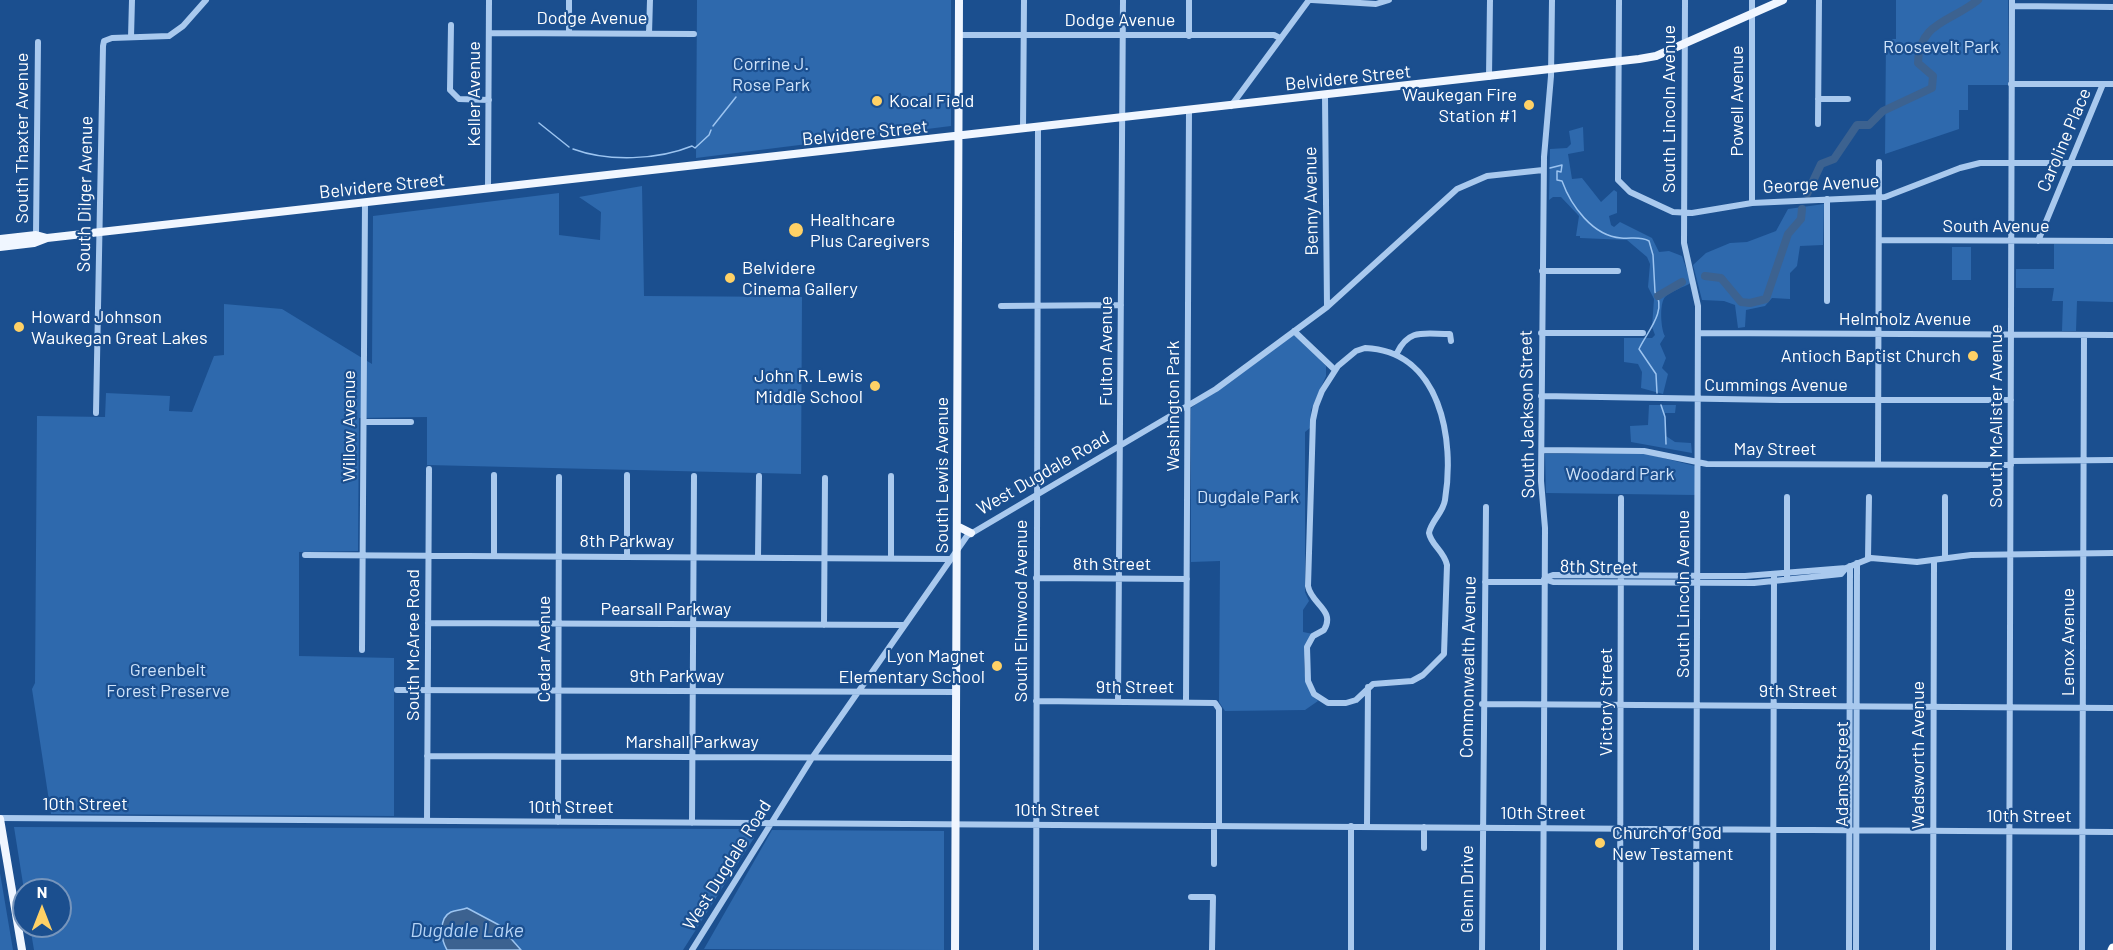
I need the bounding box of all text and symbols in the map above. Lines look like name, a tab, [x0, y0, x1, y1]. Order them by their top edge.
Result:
street label: Dodge Avenue	[537, 7, 647, 29]
street label: Dodge Avenue	[1065, 9, 1175, 31]
street label: South Lincoln Avenue	[1658, 25, 1680, 193]
park label: Roosevelt Park	[1883, 36, 1999, 58]
street label: Keller Avenue	[463, 41, 485, 147]
street label: Powell Avenue	[1726, 45, 1748, 157]
street label: South Thaxter Avenue	[11, 53, 33, 223]
park label: Corrine J. Rose Park	[732, 53, 810, 96]
street label: Belvidere Street	[1284, 61, 1412, 95]
place label: Waukegan Fire Station #1	[1402, 84, 1517, 127]
street label: Caroline Place	[2032, 85, 2096, 195]
place label: Kocal Field	[889, 90, 974, 112]
marker: Kocal Field	[870, 94, 884, 108]
marker: Waukegan Fire Station #1	[1522, 98, 1536, 112]
street label: South Dilger Avenue	[73, 116, 97, 272]
street label: Belvidere Street	[801, 116, 929, 150]
street label: Benny Avenue	[1299, 146, 1323, 256]
street label: Belvidere Street	[318, 169, 446, 203]
street label: George Avenue	[1762, 170, 1880, 198]
place label: Healthcare Plus Caregivers	[810, 209, 930, 252]
street label: South Avenue	[1942, 215, 2050, 237]
marker: Healthcare Plus Caregivers	[787, 221, 805, 239]
place label: Belvidere Cinema Gallery	[742, 257, 858, 300]
marker: Belvidere Cinema Gallery	[723, 271, 737, 285]
street label: Fulton Avenue	[1095, 296, 1117, 406]
place label: Howard Johnson Waukegan Great Lakes	[31, 306, 208, 348]
street label: Helmholz Avenue	[1839, 308, 1971, 330]
marker: Howard Johnson Waukegan Great Lakes	[12, 320, 26, 334]
street label: South McAlister Avenue	[1985, 324, 2007, 508]
street label: South Jackson Street	[1515, 330, 1539, 498]
street label: Washington Park	[1162, 340, 1184, 472]
place label: Antioch Baptist Church	[1781, 345, 1961, 367]
marker: Antioch Baptist Church	[1966, 349, 1980, 363]
place label: John R. Lewis Middle School	[754, 365, 863, 407]
street label: Willow Avenue	[338, 370, 360, 482]
street label: Cummings Avenue	[1704, 374, 1848, 396]
marker: John R. Lewis Middle School	[868, 379, 882, 393]
street label: South Lewis Avenue	[931, 397, 953, 553]
street label: West Dugdale Road	[973, 426, 1113, 520]
street label: May Street	[1734, 438, 1816, 460]
park label: Woodard Park	[1566, 463, 1674, 485]
park label: Dugdale Park	[1197, 486, 1299, 508]
street label: South Lincoln Avenue	[1672, 510, 1694, 678]
street label: South Elmwood Avenue	[1010, 520, 1032, 702]
street label: 8th Parkway	[580, 530, 674, 552]
street label: 8th Street	[1073, 553, 1151, 575]
street label: 8th Street	[1560, 556, 1638, 578]
street label: South McAree Road	[402, 569, 424, 721]
street label: Commonwealth Avenue	[1456, 576, 1480, 758]
street label: Lenox Avenue	[2057, 588, 2079, 696]
street label: Cedar Avenue	[533, 596, 555, 702]
street label: Pearsall Parkway	[601, 598, 731, 620]
place label: Lyon Magnet Elementary School	[838, 645, 985, 688]
street label: Victory Street	[1595, 648, 1617, 756]
park label: Greenbelt Forest Preserve	[106, 659, 230, 702]
marker: Lyon Magnet Elementary School	[990, 659, 1004, 673]
street label: 9th Parkway	[630, 665, 724, 687]
street label: 9th Street	[1096, 676, 1174, 698]
street label: 9th Street	[1759, 680, 1837, 702]
street label: Wadsworth Avenue	[1907, 681, 1929, 829]
street label: Adams Street	[1831, 721, 1853, 827]
street label: Marshall Parkway	[625, 731, 759, 753]
street label: 10th Street	[42, 793, 128, 815]
street label: 10th Street	[528, 796, 614, 818]
street label: West Dugdale Road	[678, 796, 776, 934]
street label: 10th Street	[1014, 799, 1100, 821]
street label: 10th Street	[1500, 802, 1586, 824]
street label: 10th Street	[1986, 805, 2072, 827]
place label: Church of God New Testament	[1612, 822, 1734, 864]
marker: Church of God New Testament	[1593, 836, 1607, 850]
street label: Glenn Drive	[1456, 845, 1478, 933]
north arrow	[12, 878, 72, 938]
text: N	[37, 882, 47, 901]
water label: Dugdale Lake	[410, 918, 524, 942]

